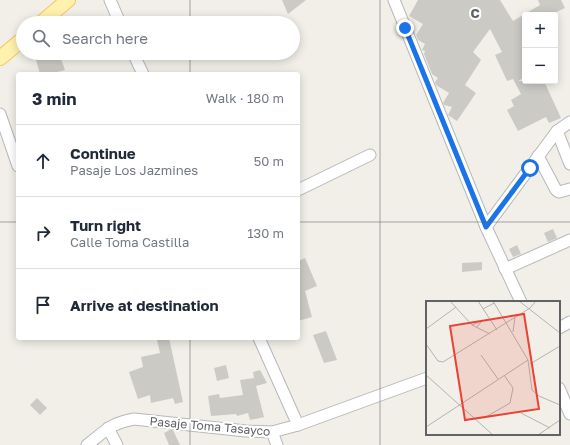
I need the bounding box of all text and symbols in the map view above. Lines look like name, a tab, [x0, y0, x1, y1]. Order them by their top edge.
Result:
text: C	[470, 5, 480, 21]
map controls	[522, 12, 558, 84]
button: +	[522, 12, 558, 48]
search box	[16, 16, 300, 60]
route end	[396, 19, 414, 37]
icon: search	[30, 27, 52, 49]
text: Search here	[62, 29, 148, 47]
button: −	[522, 48, 558, 84]
text: 3 min	[32, 88, 76, 109]
text: Walk · 180 m	[206, 90, 284, 106]
text: Continue	[70, 144, 136, 162]
icon: ahead	[32, 150, 54, 172]
text: 50 m	[254, 153, 284, 169]
route start	[521, 159, 539, 177]
text: Pasaje Los Jazmines	[70, 162, 198, 178]
text: Turn right	[70, 216, 141, 234]
icon: right	[32, 222, 54, 244]
text: 130 m	[247, 225, 284, 241]
text: Calle Toma Castilla	[70, 234, 189, 250]
icon: arrive	[32, 294, 54, 316]
text: Arrive at destination	[70, 296, 219, 314]
inset map	[426, 301, 560, 435]
street label: Pasaje Toma Tasayco	[149, 413, 271, 439]

